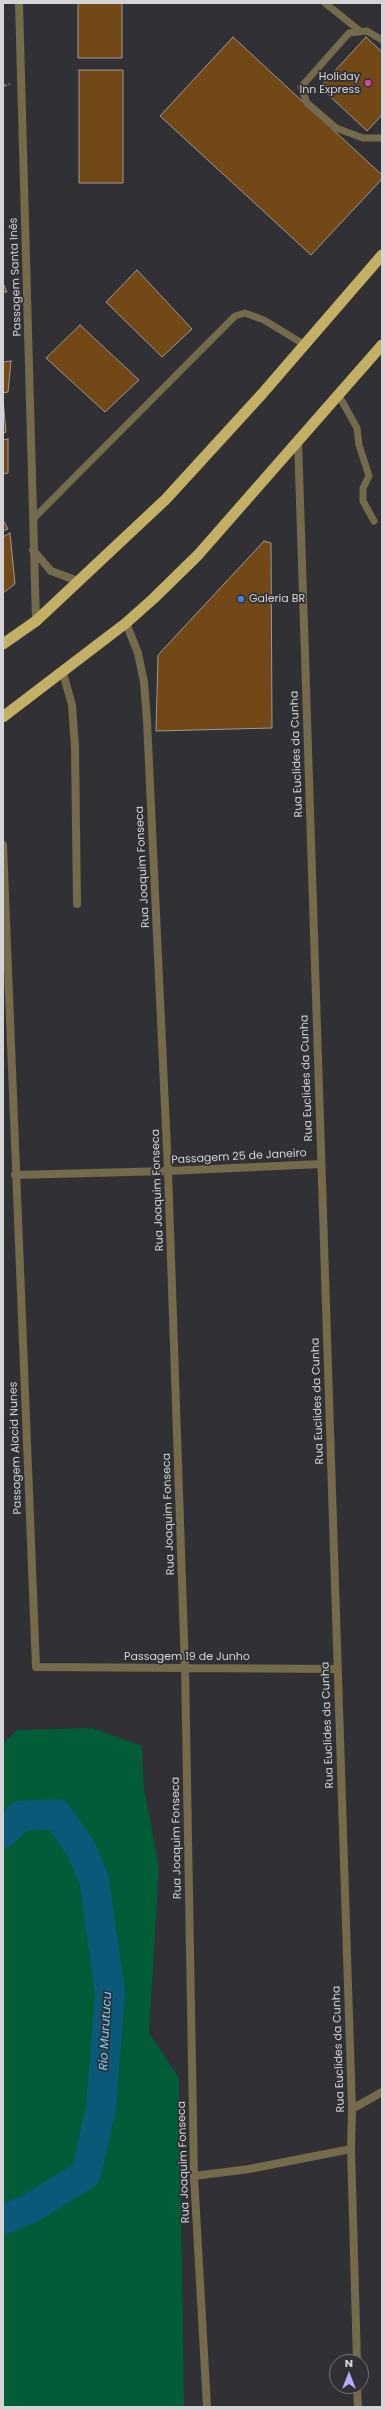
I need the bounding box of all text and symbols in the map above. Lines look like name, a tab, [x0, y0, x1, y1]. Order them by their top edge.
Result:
place label: Holiday Inn Express	[300, 70, 360, 96]
marker: Holiday Inn Express	[363, 78, 373, 88]
street label: Passagem Santa Inês	[7, 217, 25, 337]
place label: Galeria BR	[249, 592, 305, 606]
marker: Galeria BR	[236, 594, 246, 604]
street label: Rua Euclides da Cunha	[288, 690, 306, 818]
street label: Rua Joaquim Fonseca	[133, 806, 153, 928]
street label: Rua Euclides da Cunha	[298, 1014, 316, 1142]
street label: Rua Joaquim Fonseca	[149, 1129, 167, 1251]
street label: Passagem 25 de Janeiro	[171, 1147, 307, 1167]
street label: Rua Euclides da Cunha	[309, 1337, 327, 1465]
street label: Passagem Alacid Nunes	[7, 1381, 25, 1515]
street label: Rua Joaquim Fonseca	[160, 1453, 178, 1575]
street label: Passagem 19 de Junho	[124, 1650, 250, 1664]
street label: Rua Euclides da Cunha	[319, 1661, 337, 1789]
street label: Rua Joaquim Fonseca	[169, 1777, 185, 1899]
street label: Rua Euclides da Cunha	[330, 1985, 348, 2113]
water label: Rio Murutucu	[97, 1991, 115, 2071]
street label: Rua Joaquim Fonseca	[175, 2101, 193, 2223]
north arrow	[329, 2354, 369, 2394]
text: N	[345, 2355, 353, 2371]

